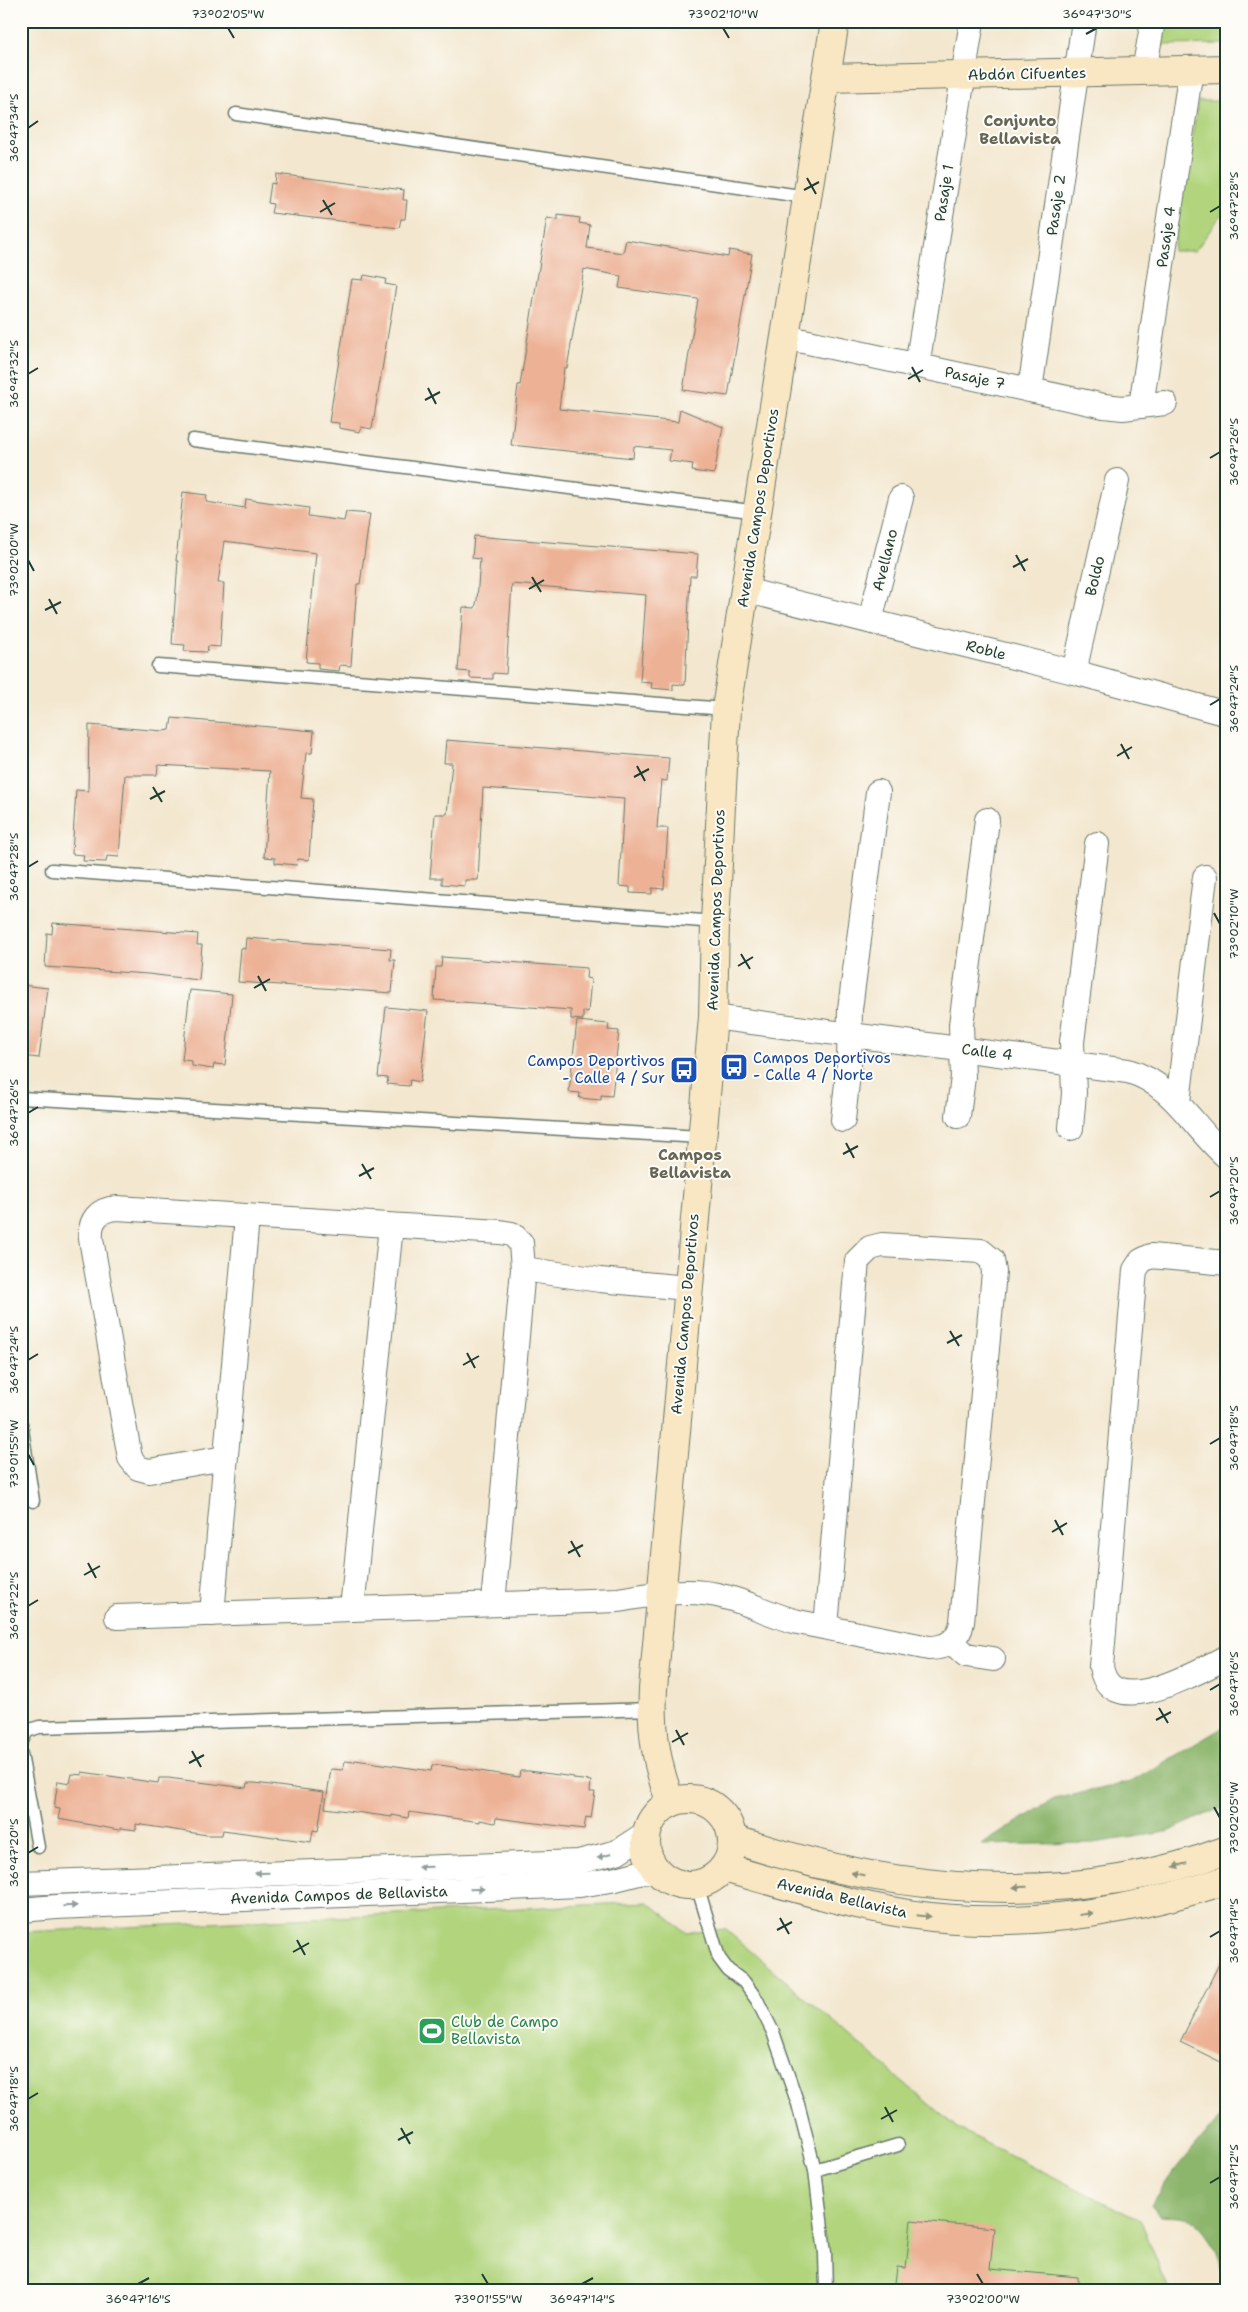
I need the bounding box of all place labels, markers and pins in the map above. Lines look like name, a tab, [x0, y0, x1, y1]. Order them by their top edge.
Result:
place label: Campos Deportivos - Calle 4 / Norte	[753, 1048, 891, 1085]
place label: Campos Deportivos - Calle 4 / Sur	[527, 1051, 665, 1088]
bus stop icon: Campos Deportivos - Calle 4 / Norte	[719, 1052, 749, 1082]
bus stop icon: Campos Deportivos - Calle 4 / Sur	[669, 1055, 699, 1085]
place label: Club de Campo Bellavista	[451, 2012, 559, 2049]
sports icon: Club de Campo Bellavista	[417, 2016, 447, 2046]

